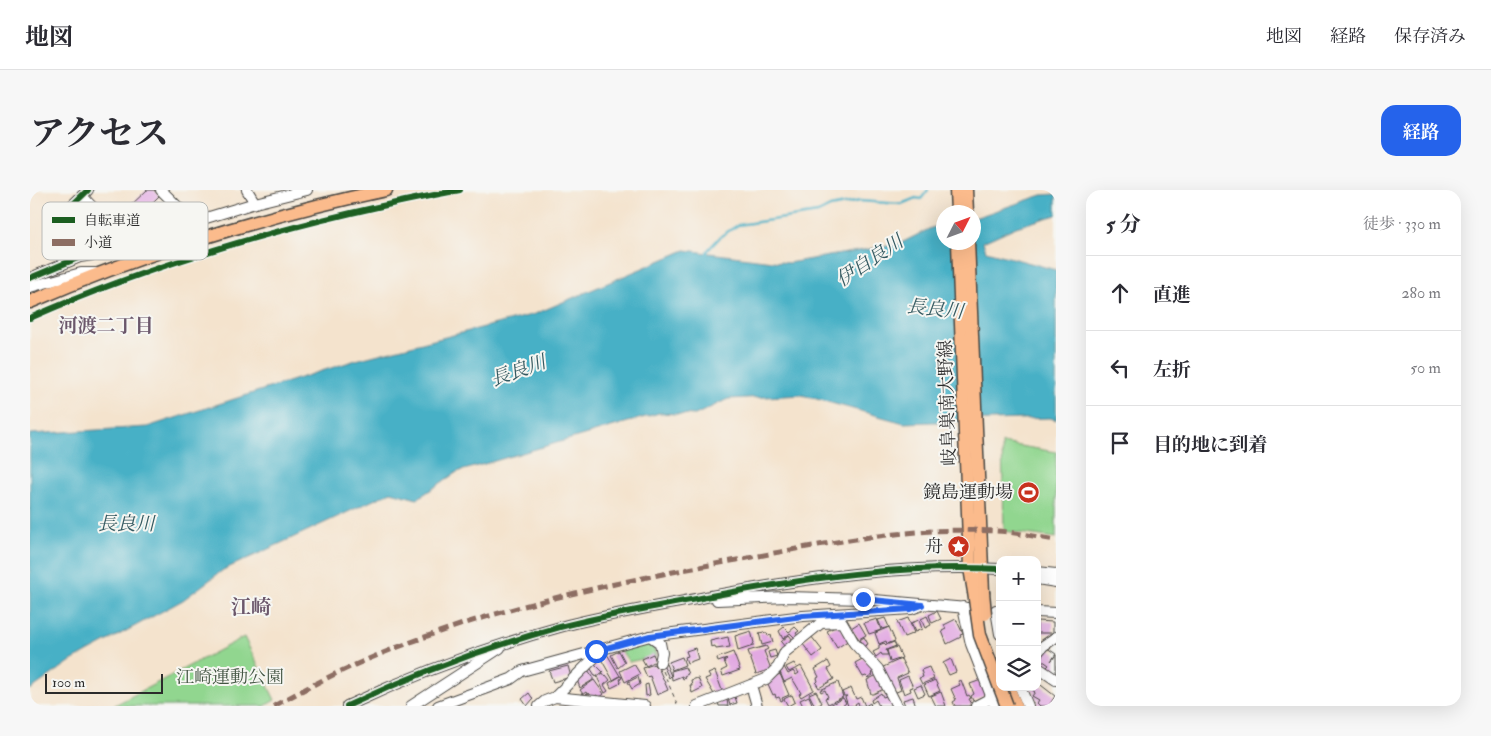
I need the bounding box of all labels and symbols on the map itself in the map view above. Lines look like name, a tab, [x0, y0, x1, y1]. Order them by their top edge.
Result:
legend	[42, 202, 208, 260]
north arrow	[936, 205, 981, 250]
text: 自転車道	[84, 212, 140, 229]
water label: 伊自良川	[831, 229, 909, 292]
text: 小道	[84, 234, 112, 251]
water label: 長良川	[905, 294, 966, 324]
district label: 河渡二丁目	[58, 314, 154, 338]
street label: 岐阜巣南大野線	[934, 340, 961, 466]
water label: 長良川	[487, 349, 551, 392]
sports icon: 鏡島運動場	[1017, 480, 1041, 504]
place label: 鏡島運動場	[923, 481, 1013, 504]
water label: 長良川	[97, 512, 156, 536]
place icon: 舟	[947, 534, 971, 558]
place label: 舟	[925, 535, 943, 558]
route end	[852, 588, 875, 611]
district label: 江崎	[231, 595, 271, 620]
route start	[585, 640, 608, 663]
park label: 江崎運動公園	[176, 666, 284, 689]
scale bar	[45, 671, 162, 694]

